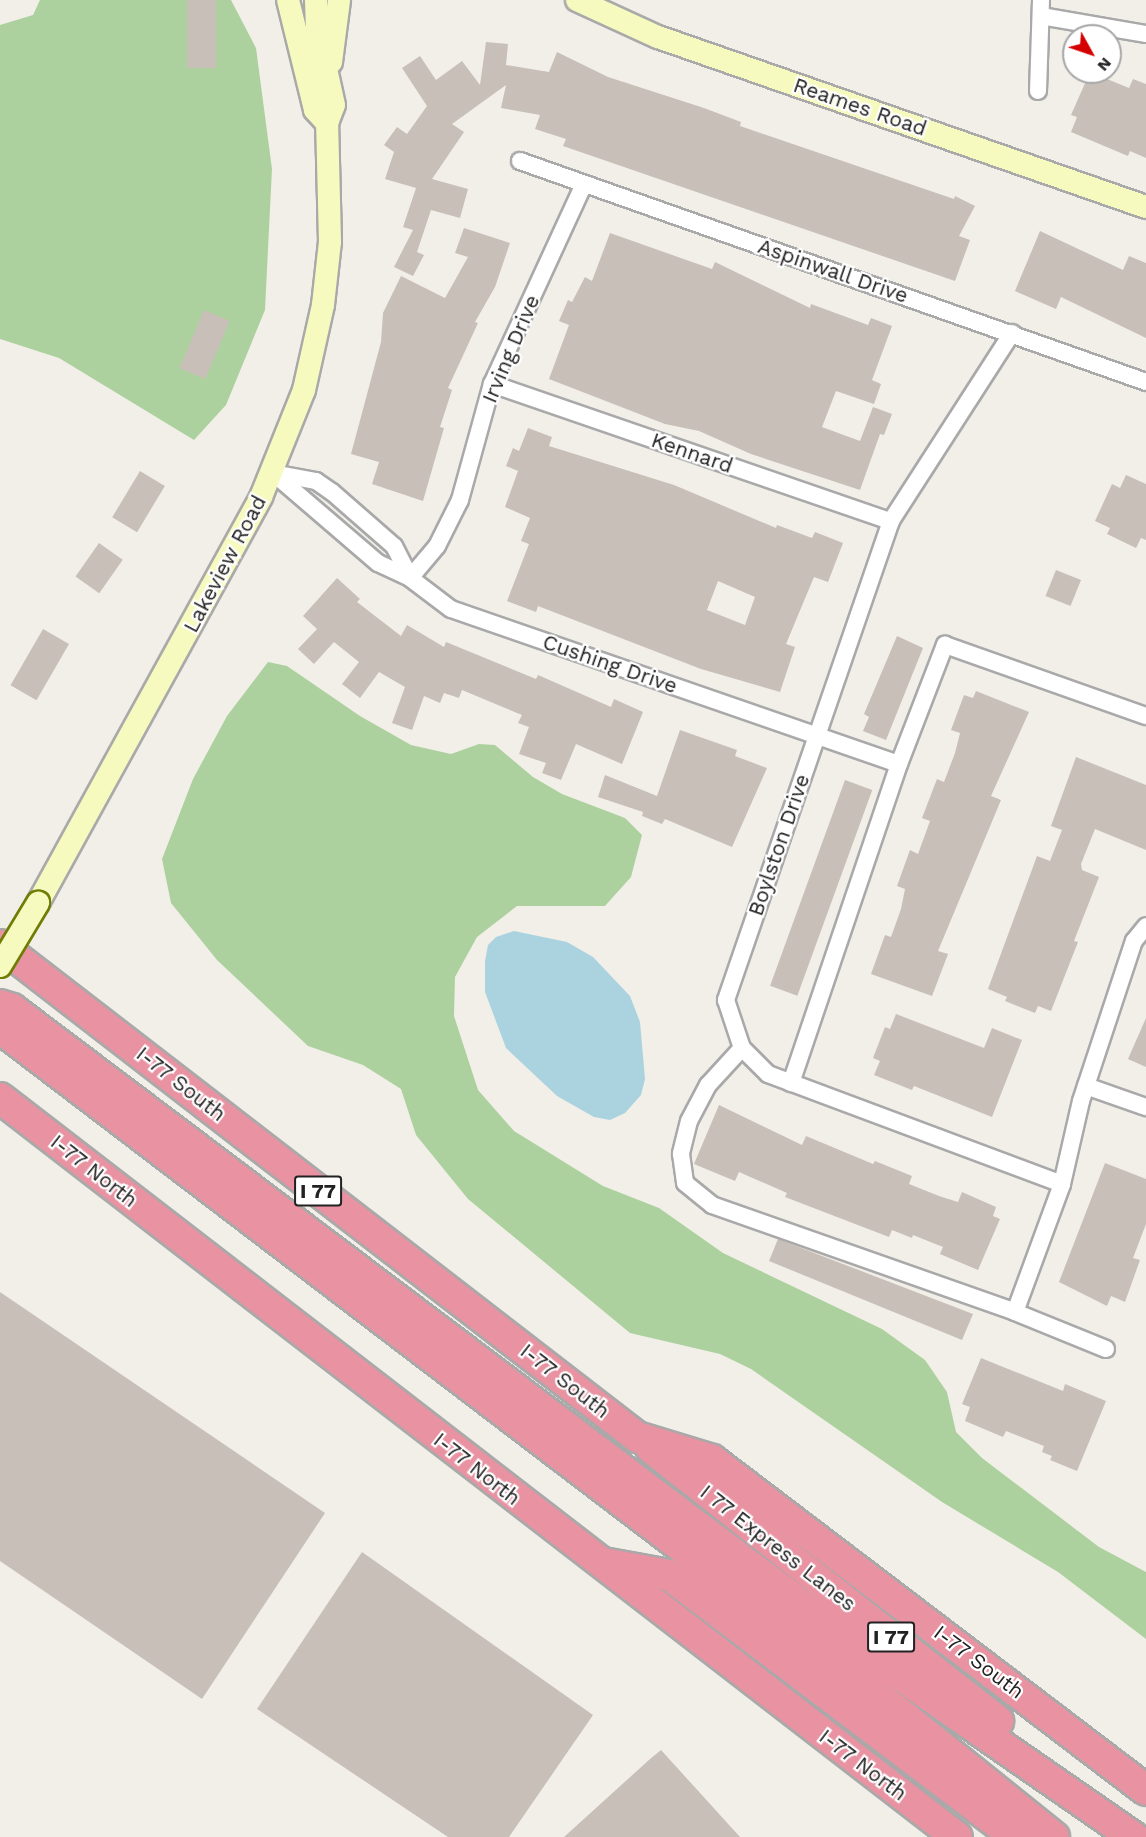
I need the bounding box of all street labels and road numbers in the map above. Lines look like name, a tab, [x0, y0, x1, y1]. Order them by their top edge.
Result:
street label: Reames Road	[790, 72, 930, 142]
street label: Aspinwall Drive	[754, 233, 912, 309]
street label: Irving Drive	[477, 291, 545, 407]
street label: Kennard	[648, 427, 736, 479]
street label: Lakeview Road	[178, 491, 272, 637]
street label: Cushing Drive	[539, 629, 681, 699]
street label: Boylston Drive	[743, 771, 815, 919]
street label: I-77 South	[131, 1041, 231, 1127]
street label: I-77 North	[45, 1129, 143, 1213]
road number: I 77	[292, 1174, 344, 1208]
street label: I-77 South	[515, 1338, 615, 1424]
street label: I-77 North	[428, 1427, 526, 1511]
street label: I 77 Express Lanes	[695, 1479, 861, 1617]
road number: I 77	[866, 1620, 916, 1654]
street label: I-77 South	[929, 1620, 1029, 1704]
street label: I-77 North	[814, 1724, 912, 1806]

